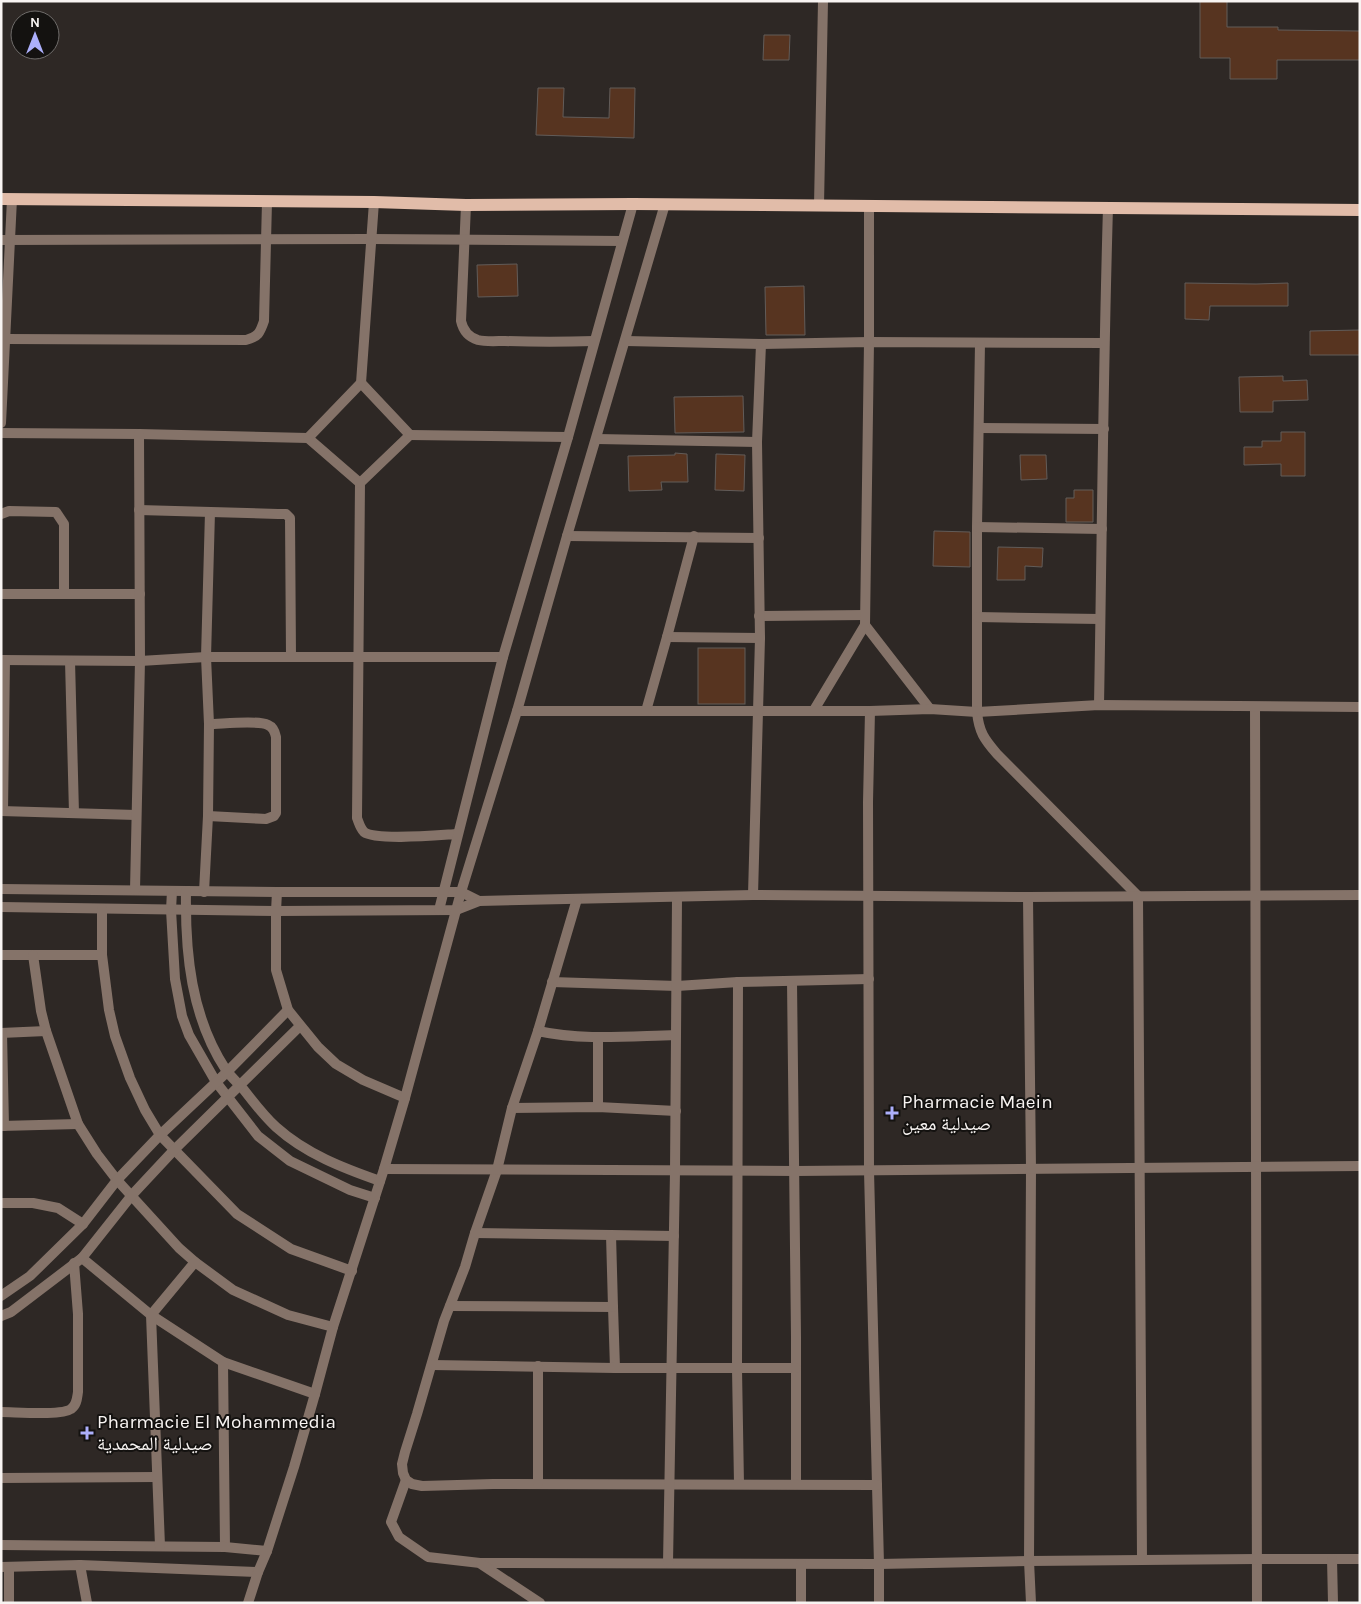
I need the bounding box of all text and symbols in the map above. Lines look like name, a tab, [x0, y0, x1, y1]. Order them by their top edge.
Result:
north arrow	[10, 10, 60, 60]
text: N	[30, 14, 40, 31]
place label: Pharmacie Maein صيدلية معين	[902, 1091, 1053, 1135]
marker: Pharmacie Maein صيدلية معين	[886, 1107, 898, 1119]
place label: Pharmacie El Mohammedia صيدلية المحمدية	[97, 1411, 336, 1455]
marker: Pharmacie El Mohammedia صيدلية المحمدية	[81, 1427, 93, 1439]

